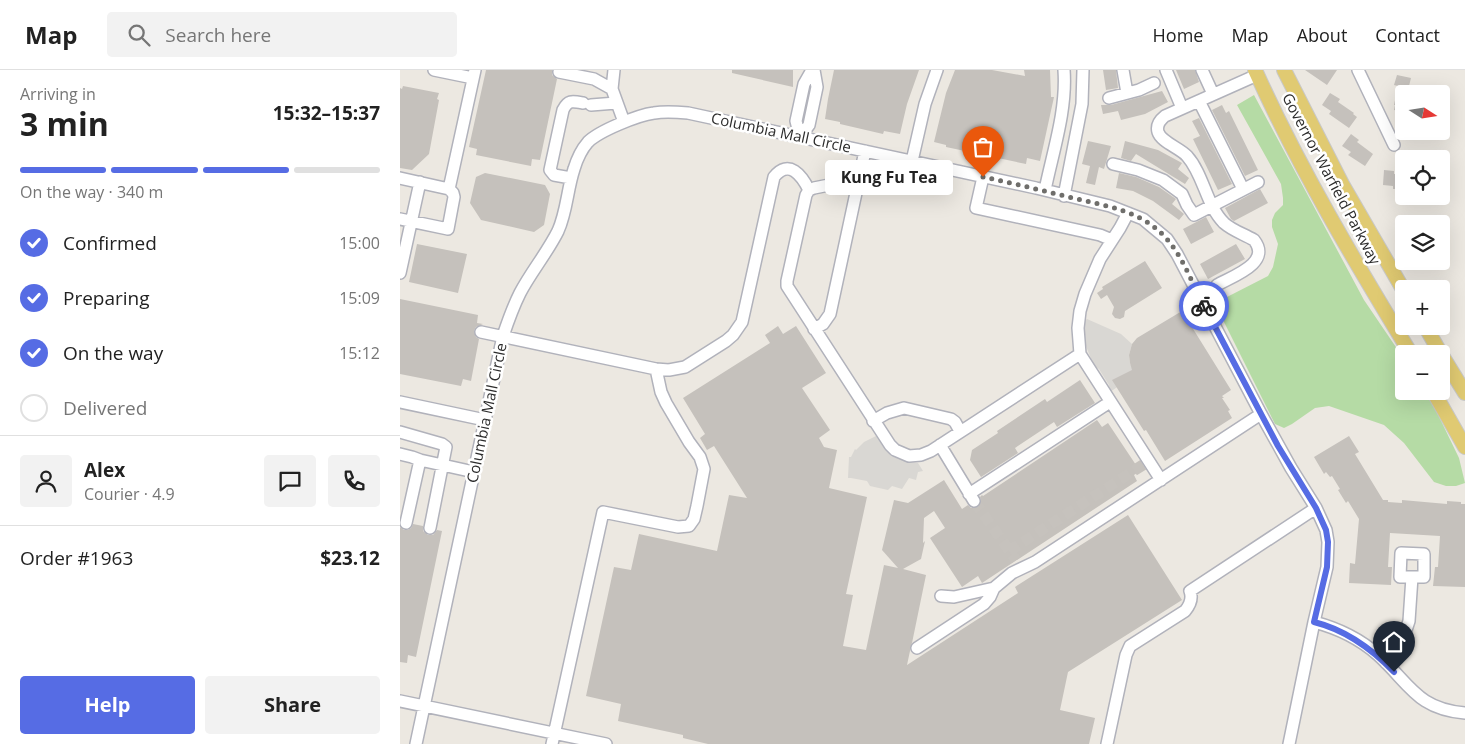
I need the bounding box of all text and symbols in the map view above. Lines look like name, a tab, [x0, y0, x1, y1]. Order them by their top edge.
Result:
search box	[107, 12, 457, 57]
text: Map	[25, 18, 77, 51]
icon: search	[125, 21, 153, 49]
text: Search here	[165, 22, 271, 48]
text: Home	[1153, 23, 1203, 47]
text: Map	[1231, 23, 1269, 47]
text: About	[1297, 23, 1347, 47]
text: Contact	[1375, 23, 1440, 47]
text: Arriving in	[20, 83, 96, 105]
north arrow	[1395, 85, 1450, 140]
map controls	[1395, 85, 1450, 400]
street label: Governor Warfield Parkway	[1278, 89, 1386, 268]
text: 15:32–15:37	[273, 100, 380, 126]
text: 3 min	[20, 102, 109, 145]
street label: Columbia Mall Circle	[709, 107, 853, 157]
pin	[962, 126, 1004, 177]
icon: bag	[969, 133, 997, 161]
button: locate	[1395, 150, 1450, 205]
callout: Kung Fu Tea	[826, 160, 953, 194]
text: Kung Fu Tea	[841, 166, 937, 188]
text: On the way · 340 m	[20, 181, 163, 203]
button: layers	[1395, 215, 1450, 270]
icon: check	[20, 229, 48, 257]
text: Confirmed	[63, 230, 157, 256]
text: 15:00	[339, 232, 380, 254]
button: +	[1395, 280, 1450, 335]
courier	[1179, 281, 1229, 331]
icon: check	[20, 284, 48, 312]
text: Preparing	[63, 285, 150, 311]
text: 15:09	[339, 287, 380, 309]
icon: bike	[1190, 292, 1218, 320]
icon: check	[20, 339, 48, 367]
text: On the way	[63, 340, 163, 366]
street label: Columbia Mall Circle	[461, 341, 511, 485]
text: 15:12	[339, 342, 380, 364]
button: −	[1395, 345, 1450, 400]
text: Delivered	[63, 395, 147, 421]
button: person	[20, 455, 72, 507]
button: chat	[264, 455, 316, 507]
button: phone	[328, 455, 380, 507]
text: Alex	[84, 457, 125, 483]
text: Courier · 4.9	[84, 483, 175, 505]
text: Order #1963	[20, 545, 133, 571]
text: $23.12	[320, 545, 380, 571]
pin	[1373, 621, 1415, 672]
icon: home	[1380, 628, 1408, 656]
button: Help	[20, 676, 195, 734]
button: Share	[205, 676, 380, 734]

